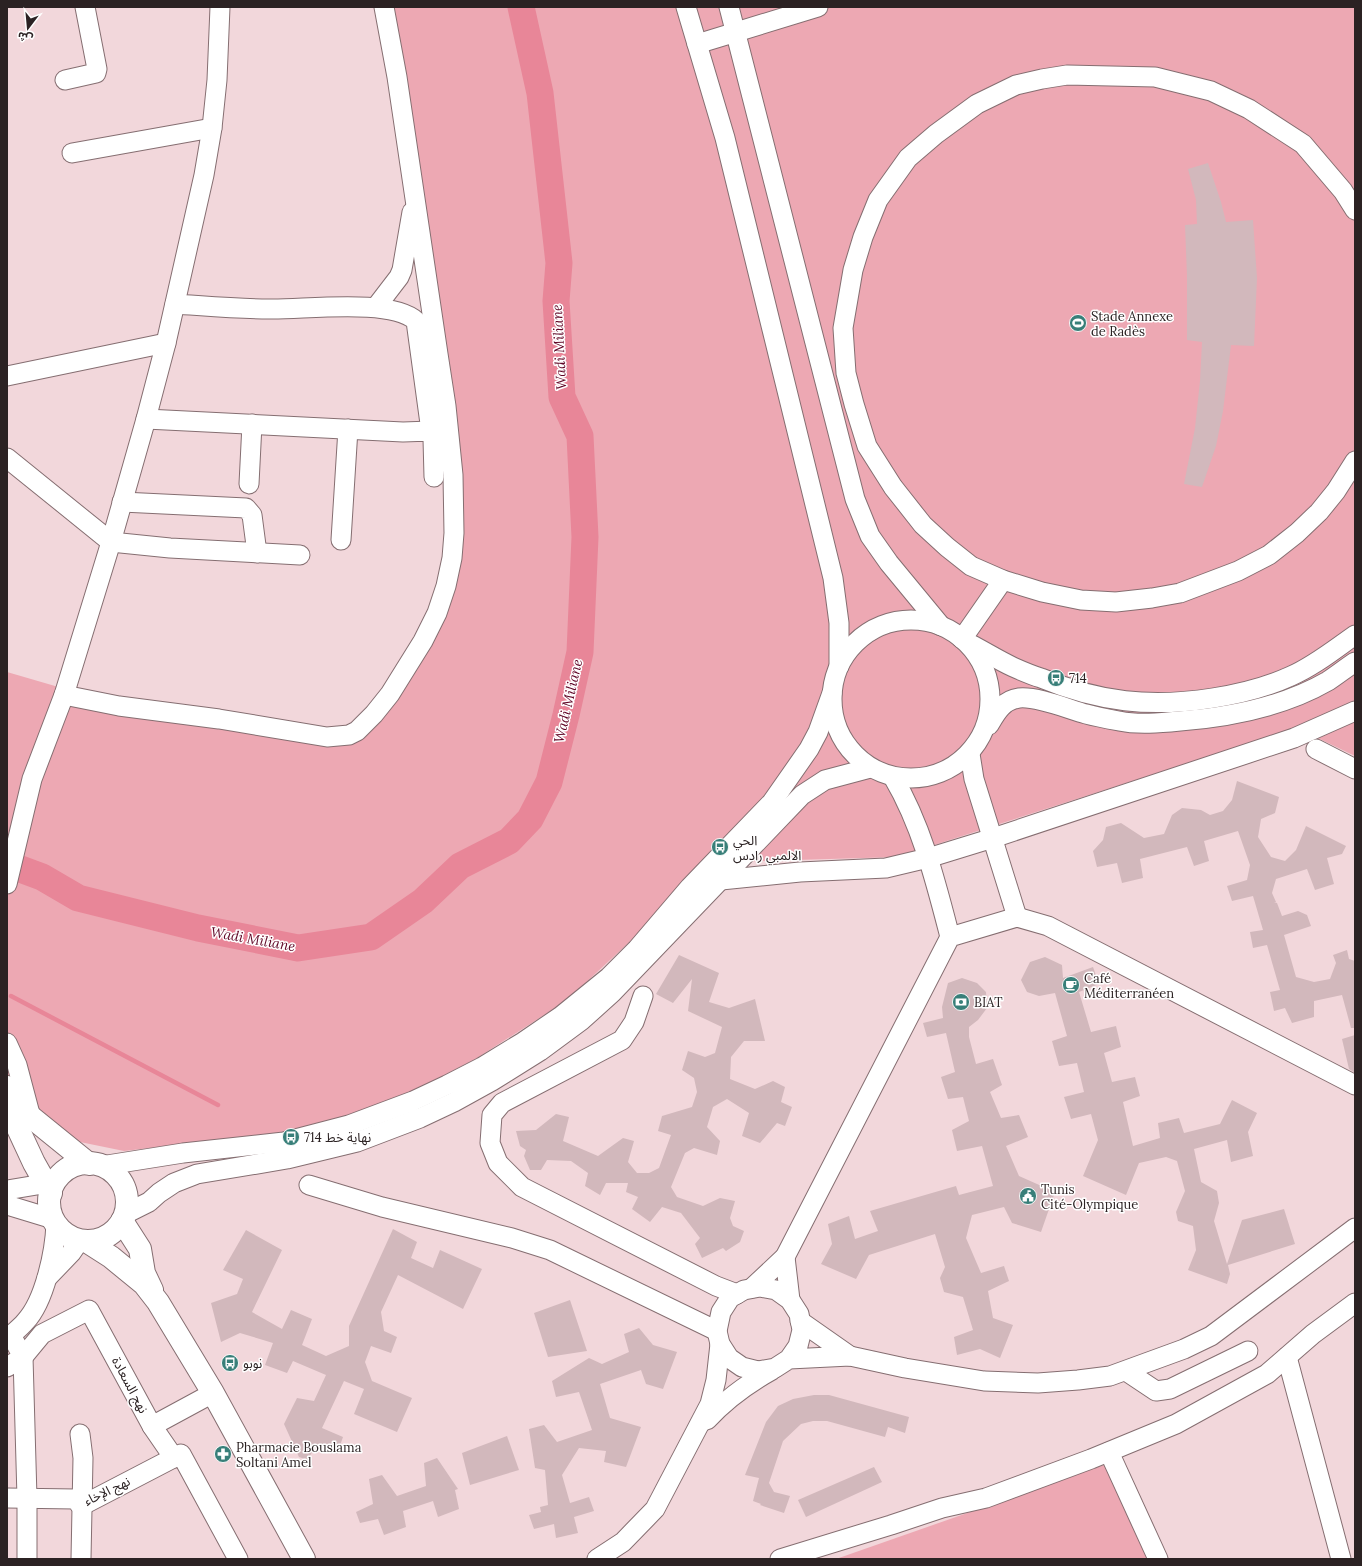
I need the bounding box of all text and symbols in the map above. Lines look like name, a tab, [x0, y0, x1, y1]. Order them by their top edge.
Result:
north arrow	[8, 8, 48, 48]
text: ش	[16, 29, 34, 46]
water label: Wadi Miliane	[548, 304, 570, 390]
place label: Stade Annexe de Radès	[1091, 308, 1173, 340]
sports icon: Stade Annexe de Radès	[1068, 313, 1088, 333]
water label: Wadi Miliane	[550, 657, 586, 745]
bus stop icon: 714	[1046, 668, 1066, 688]
place label: 714	[1069, 670, 1087, 687]
place label: الحي الالمبي رادس	[733, 832, 801, 866]
bus stop icon: الحي الالمبي رادس	[710, 837, 730, 857]
water label: Wadi Miliane	[209, 923, 297, 955]
place label: Café Méditerranéen	[1084, 970, 1174, 1002]
cafe icon: Café Méditerranéen	[1061, 975, 1081, 995]
bank icon: BIAT	[951, 992, 971, 1012]
place label: BIAT	[974, 994, 1003, 1011]
bus stop icon: نهاية خط 714	[281, 1127, 301, 1147]
place label: نهاية خط 714	[304, 1129, 371, 1146]
place label: Tunis Cité-Olympique	[1041, 1181, 1138, 1213]
public building icon: Tunis Cité-Olympique	[1018, 1186, 1038, 1206]
bus stop icon: نوبو	[220, 1353, 240, 1373]
street label: نهج السعادة	[106, 1354, 152, 1417]
place label: نوبو	[243, 1355, 262, 1372]
place label: Pharmacie Bouslama Soltani Amel	[236, 1439, 362, 1471]
pharmacy icon: Pharmacie Bouslama Soltani Amel	[213, 1444, 233, 1464]
street label: نهج الإخاء	[81, 1473, 134, 1511]

